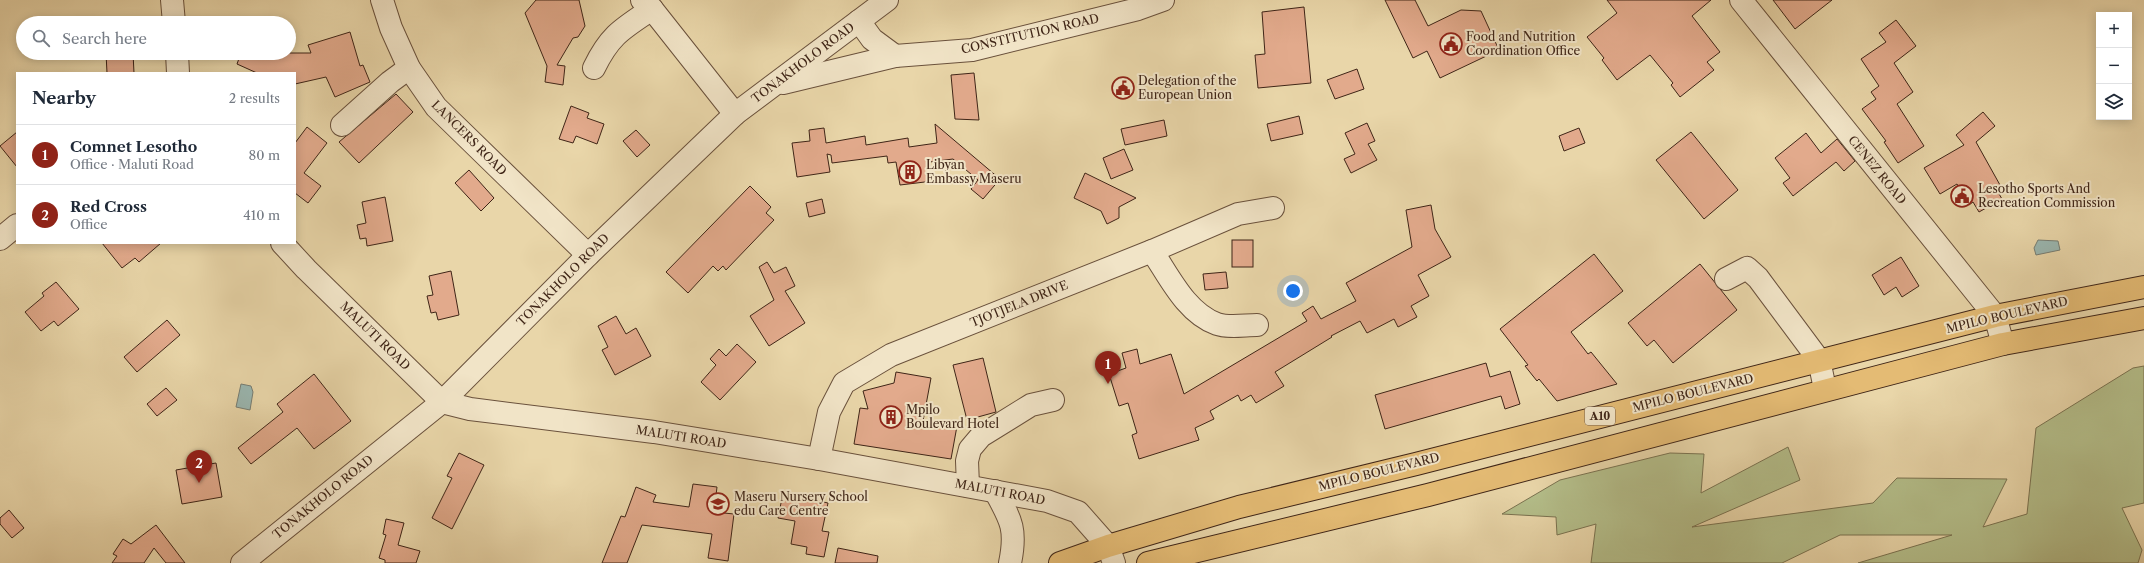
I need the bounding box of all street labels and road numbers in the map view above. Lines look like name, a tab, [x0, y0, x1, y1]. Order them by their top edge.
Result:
street label: CONSTITUTION ROAD	[959, 10, 1101, 57]
street label: TONAKHOLO ROAD	[748, 19, 857, 106]
street label: LANCERS ROAD	[429, 97, 510, 179]
street label: CENEZ ROAD	[1845, 132, 1910, 207]
street label: TONAKHOLO ROAD	[513, 230, 612, 329]
street label: TJOTJELA DRIVE	[968, 277, 1070, 330]
street label: MPILO BOULEVARD	[1945, 293, 2069, 336]
street label: MALUTI ROAD	[337, 298, 414, 373]
street label: MPILO BOULEVARD	[1631, 370, 1755, 415]
road number: A10	[1585, 407, 1615, 425]
street label: MALUTI ROAD	[635, 422, 728, 451]
street label: MPILO BOULEVARD	[1317, 449, 1441, 494]
street label: TONAKHOLO ROAD	[269, 451, 376, 542]
street label: MALUTI ROAD	[954, 475, 1047, 508]

